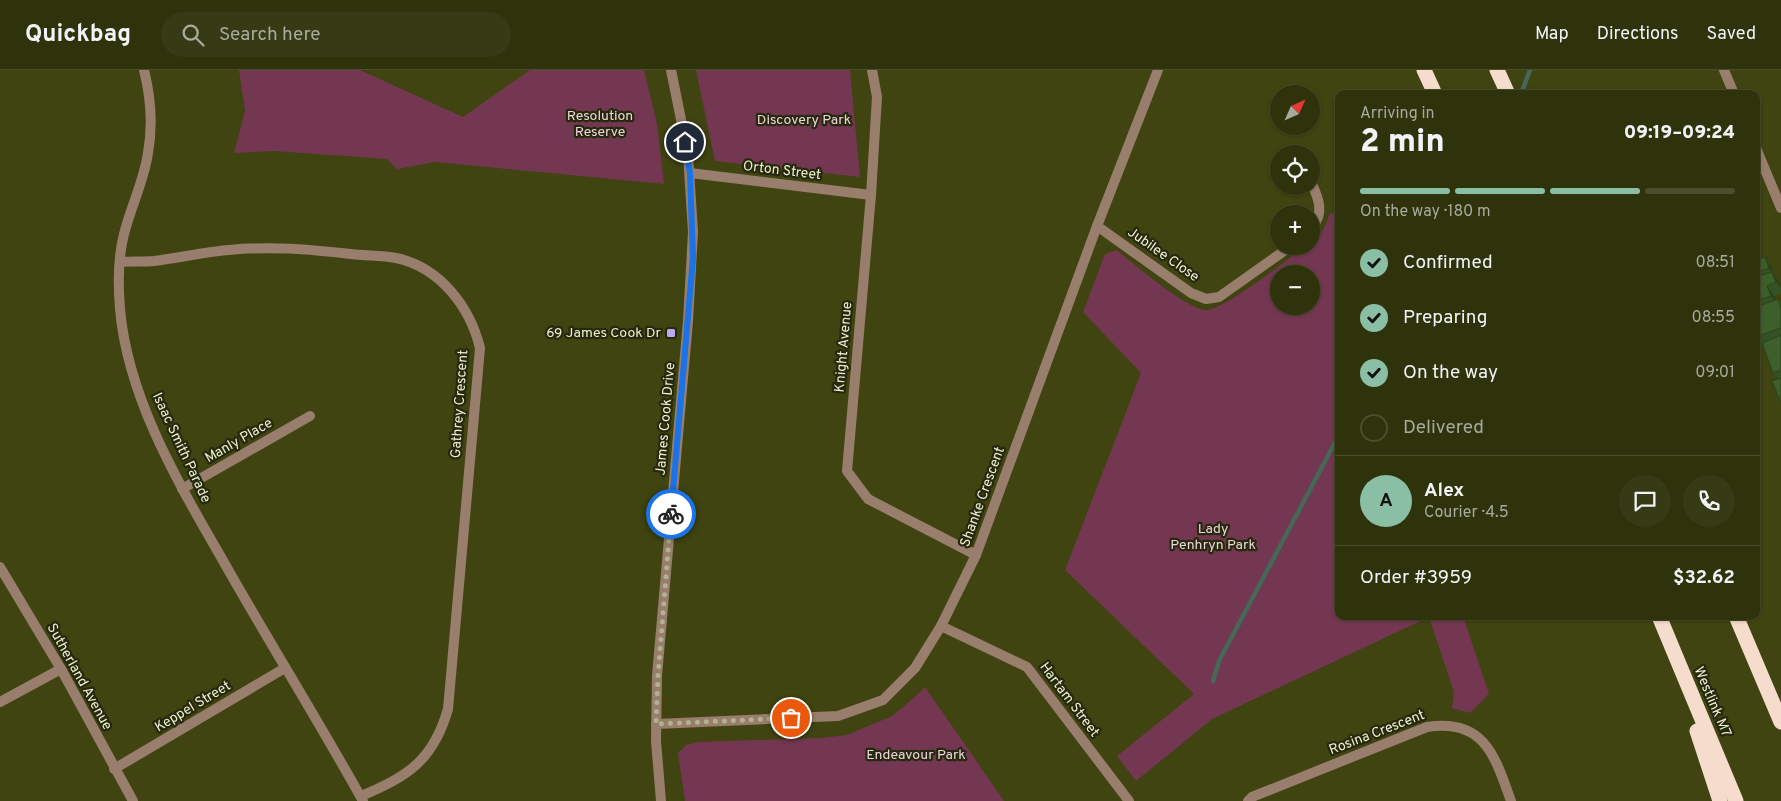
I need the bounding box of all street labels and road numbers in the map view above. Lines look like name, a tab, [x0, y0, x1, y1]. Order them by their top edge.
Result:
street label: Orton Street	[742, 158, 822, 184]
street label: Jubilee Close	[1124, 224, 1202, 286]
street label: Knight Avenue	[832, 301, 856, 393]
street label: Gathrey Crescent	[448, 349, 472, 459]
street label: James Cook Drive	[653, 362, 679, 476]
street label: Isaac Smith Parade	[148, 390, 214, 506]
street label: Manly Place	[202, 415, 276, 467]
street label: Shanke Crescent	[957, 445, 1009, 549]
street label: Sutherland Avenue	[43, 621, 115, 733]
street label: Hartam Street	[1035, 659, 1103, 741]
street label: Westlink M7	[1690, 664, 1734, 740]
street label: Keppel Street	[152, 678, 234, 736]
street label: Rosina Crescent	[1327, 707, 1427, 759]

